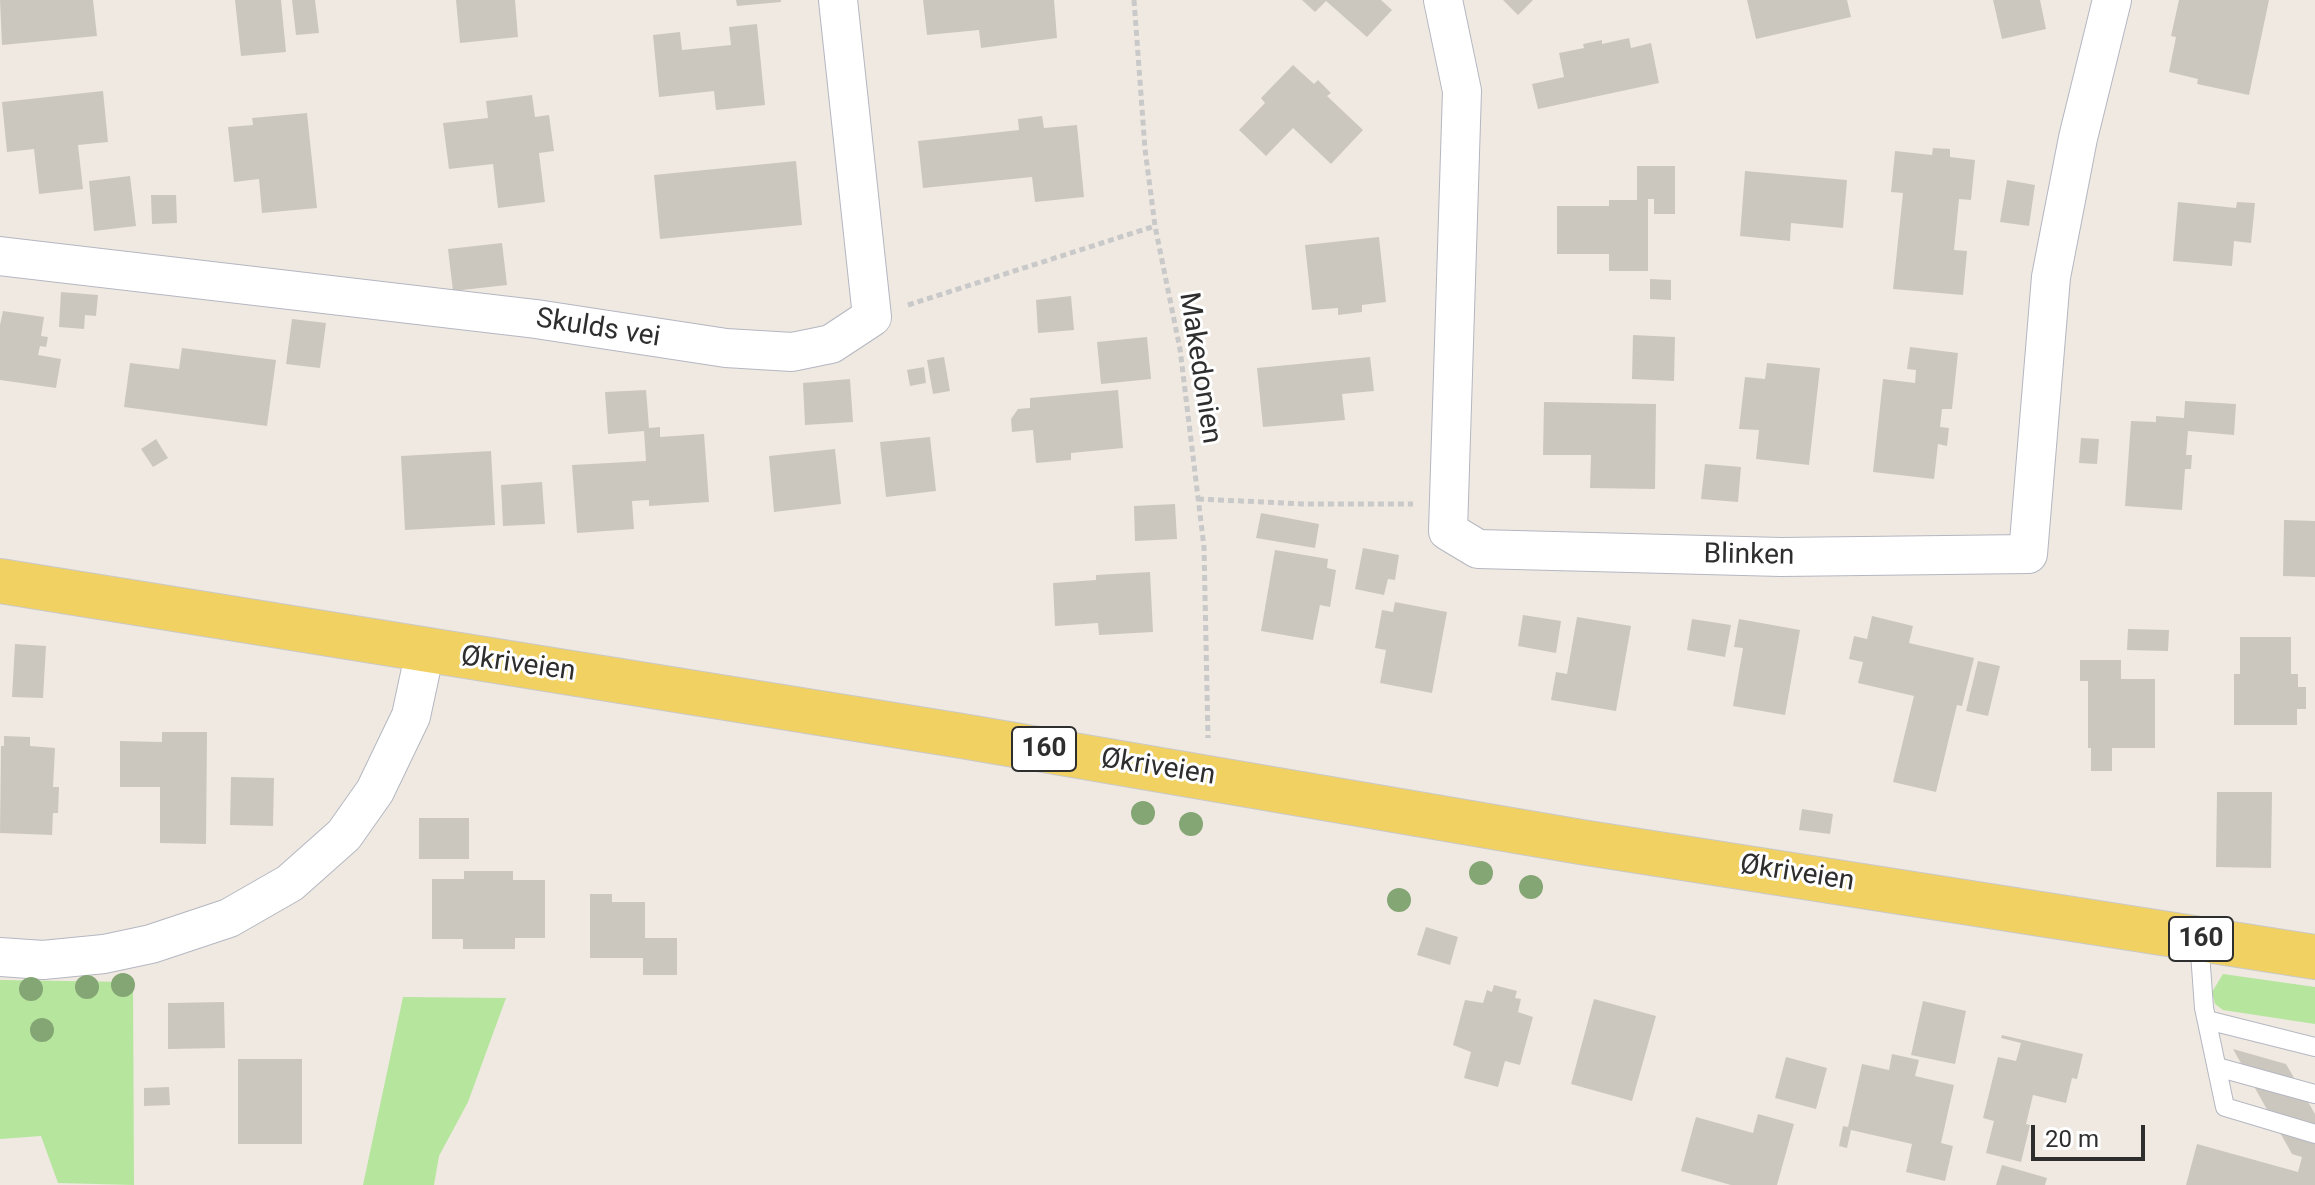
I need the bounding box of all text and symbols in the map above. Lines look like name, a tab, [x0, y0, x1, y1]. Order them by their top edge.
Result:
street label: Makedonien	[1170, 290, 1228, 446]
street label: Skulds vei	[533, 303, 663, 355]
street label: Blinken	[1703, 538, 1795, 574]
street label: Økriveien	[459, 640, 577, 690]
road number: 160	[1012, 727, 1076, 771]
street label: Økriveien	[1099, 742, 1217, 794]
street label: Økriveien	[1738, 848, 1856, 900]
road number: 160	[2169, 917, 2233, 961]
scale bar	[2035, 1109, 2149, 1159]
text: 20 m	[2045, 1125, 2099, 1153]

